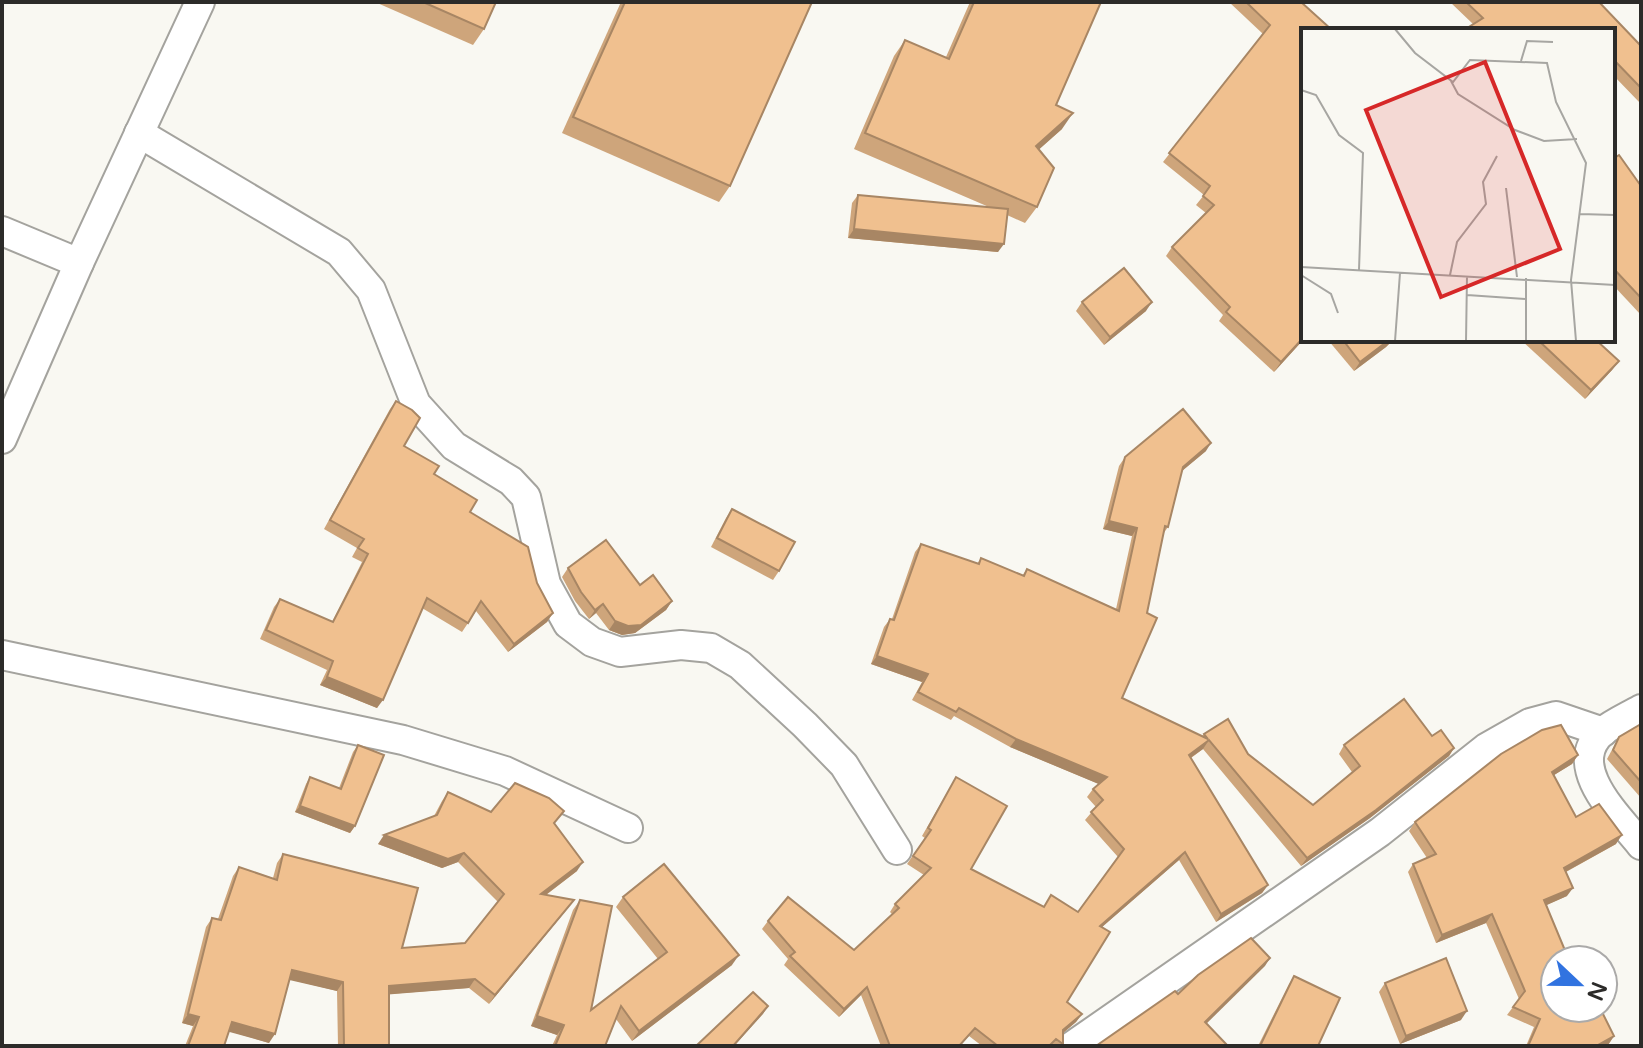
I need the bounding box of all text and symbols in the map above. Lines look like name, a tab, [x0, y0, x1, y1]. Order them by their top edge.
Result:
inset map	[1301, 28, 1615, 342]
north arrow	[1539, 944, 1619, 1024]
text: N	[1581, 978, 1612, 1004]

